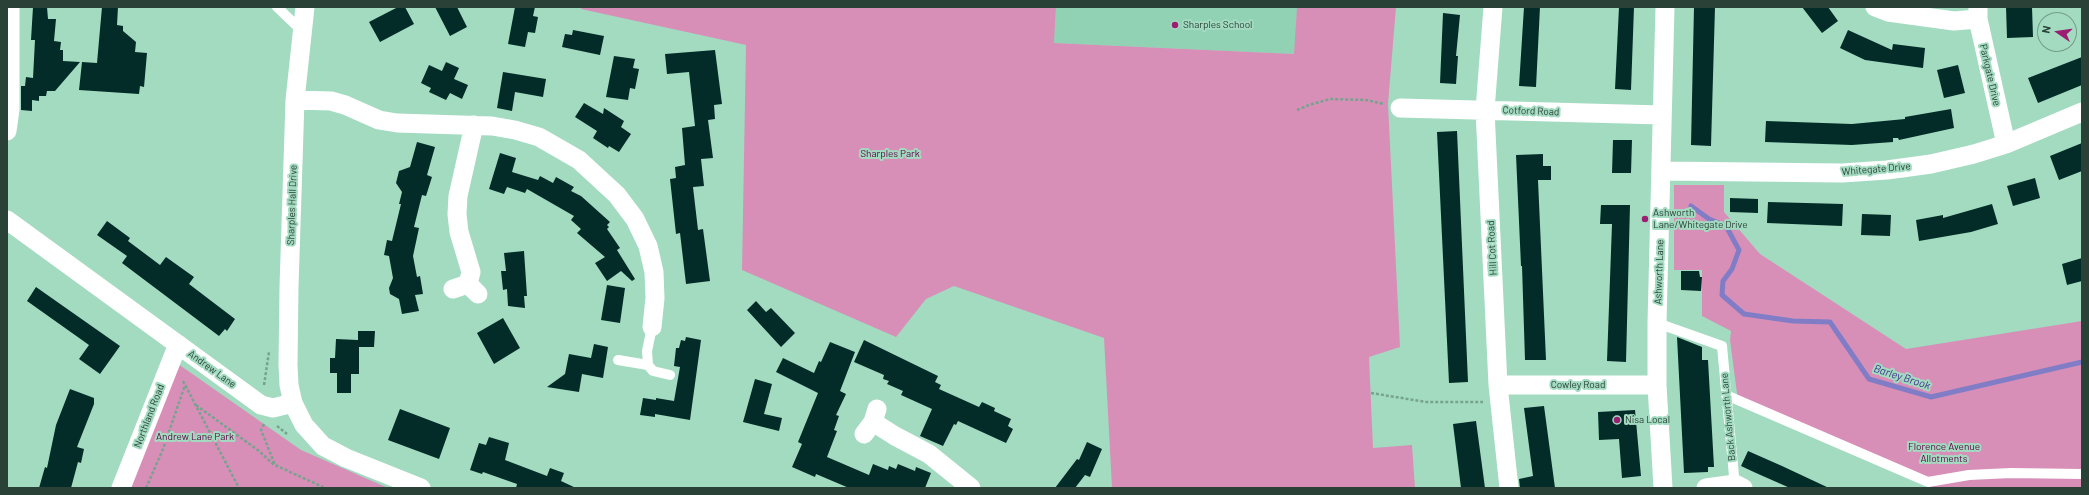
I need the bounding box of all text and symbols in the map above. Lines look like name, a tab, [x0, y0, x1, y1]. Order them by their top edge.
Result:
north arrow	[2037, 12, 2077, 52]
place label: Sharples School	[1183, 19, 1252, 31]
marker: Sharples School	[1170, 20, 1180, 30]
text: N	[2039, 24, 2053, 34]
street label: Parkgate Drive	[1977, 43, 2003, 107]
street label: Cotford Road	[1502, 104, 1560, 118]
park label: Sharples Park	[860, 148, 920, 160]
street label: Whitegate Drive	[1841, 160, 1911, 178]
street label: Sharples Hall Drive	[285, 165, 299, 245]
place label: Ashworth Lane/Whitegate Drive	[1653, 207, 1747, 230]
marker: Ashworth Lane/Whitegate Drive	[1640, 214, 1650, 224]
street label: Hill Cot Road	[1485, 220, 1499, 276]
street label: Ashworth Lane	[1652, 239, 1666, 305]
street label: Andrew Lane	[186, 348, 238, 390]
water label: Barley Brook	[1872, 362, 1932, 392]
street label: Back Ashworth Lane	[1718, 372, 1738, 462]
street label: Cowley Road	[1551, 379, 1605, 391]
street label: Northland Road	[131, 382, 167, 450]
place label: Nisa Local	[1625, 414, 1670, 426]
marker: Nisa Local	[1612, 415, 1622, 425]
park label: Andrew Lane Park	[156, 431, 234, 443]
park label: Florence Avenue Allotments	[1908, 441, 1980, 464]

